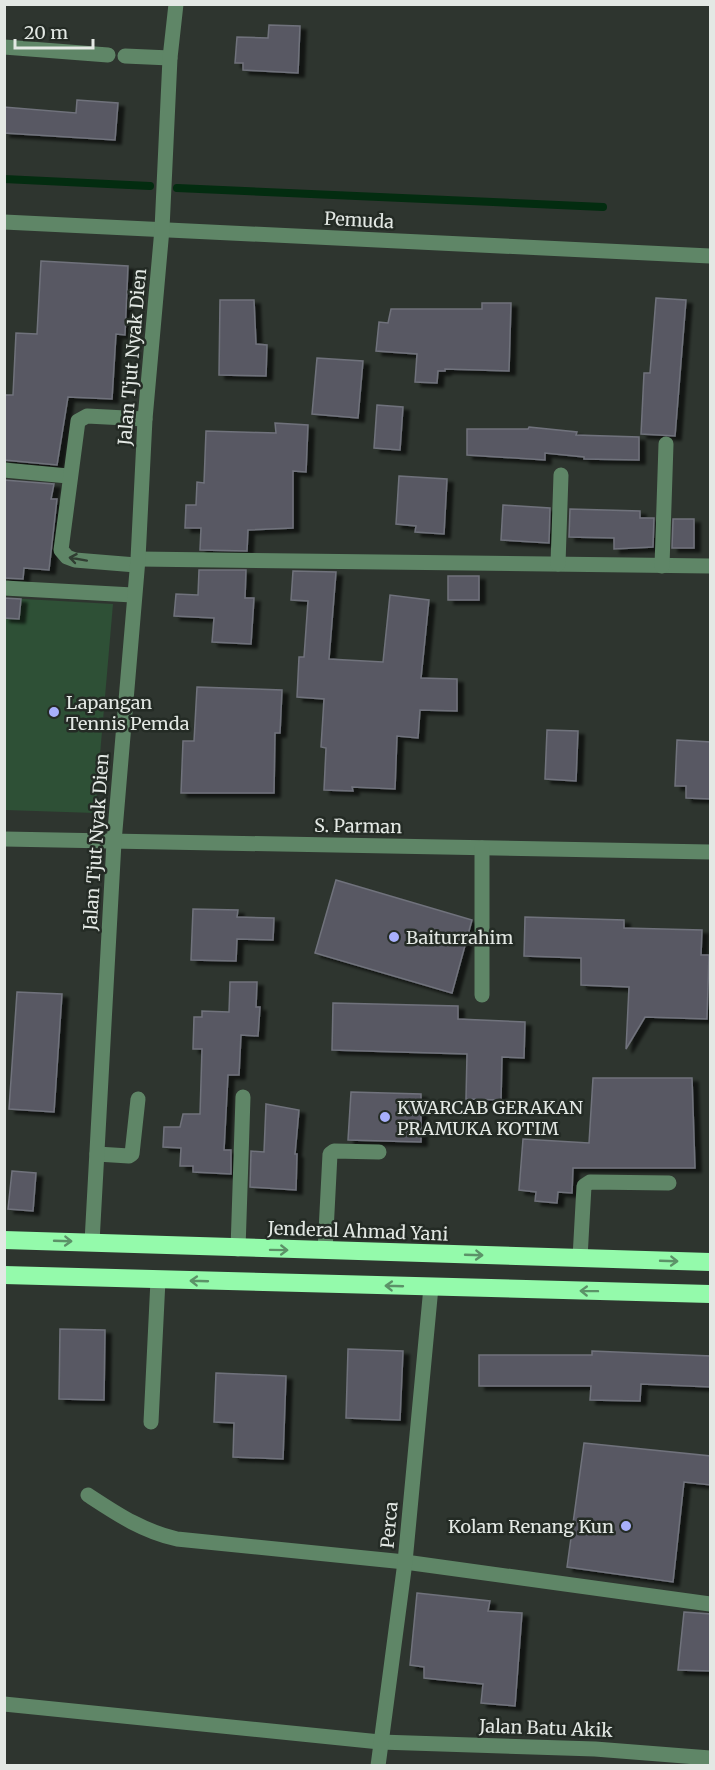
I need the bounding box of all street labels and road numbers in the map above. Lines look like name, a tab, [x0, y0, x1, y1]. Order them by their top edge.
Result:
street label: Pemuda	[323, 207, 395, 233]
street label: Jalan Tjut Nyak Dien	[113, 268, 151, 447]
street label: Jalan Tjut Nyak Dien	[78, 753, 114, 932]
street label: S. Parman	[314, 814, 402, 838]
street label: Jenderal Ahmad Yani	[266, 1216, 449, 1246]
street label: Perca	[375, 1500, 403, 1549]
street label: Jalan Batu Akik	[478, 1714, 614, 1742]

